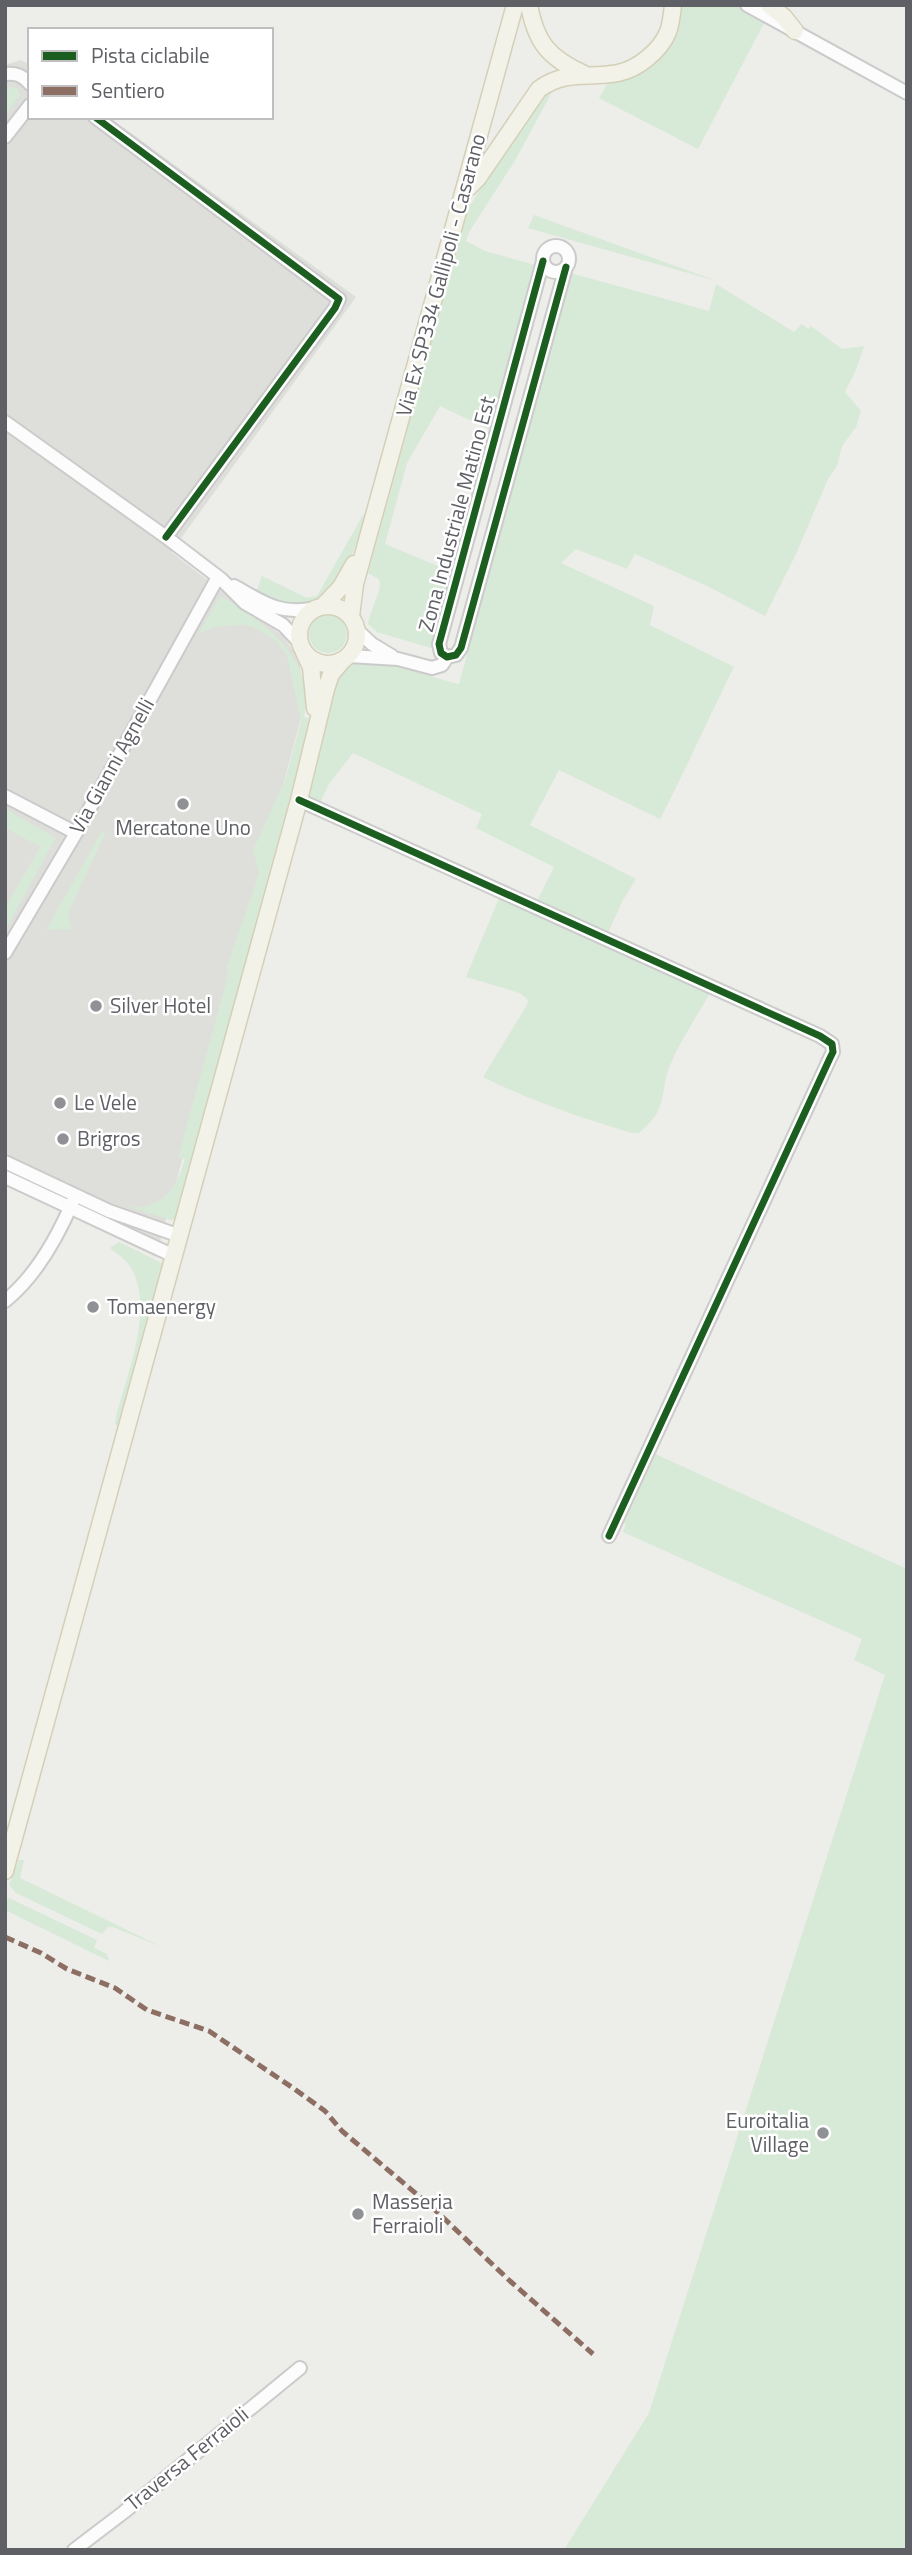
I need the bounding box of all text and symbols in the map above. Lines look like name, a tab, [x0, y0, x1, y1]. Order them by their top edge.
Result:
legend	[28, 28, 273, 119]
text: Pista ciclabile	[91, 39, 210, 71]
text: Sentiero	[91, 74, 165, 106]
street label: Via Ex SP334 Gallipoli - Casarano	[387, 130, 493, 420]
street label: Zona Industriale Matino Est	[409, 392, 503, 635]
street label: Via Gianni Agnelli	[61, 692, 162, 839]
marker: Mercatone Uno	[175, 796, 191, 812]
place label: Mercatone Uno	[115, 811, 251, 843]
place label: Silver Hotel	[110, 989, 211, 1021]
marker: Silver Hotel	[88, 998, 104, 1014]
place label: Le Vele	[74, 1086, 137, 1118]
marker: Le Vele	[52, 1095, 68, 1111]
place label: Brigros	[77, 1122, 141, 1154]
marker: Brigros	[55, 1131, 71, 1147]
place label: Tomaenergy	[107, 1290, 216, 1322]
marker: Tomaenergy	[85, 1299, 101, 1315]
place label: Euroitalia Village	[726, 2104, 809, 2160]
marker: Euroitalia Village	[815, 2125, 831, 2141]
place label: Masseria Ferraioli	[372, 2185, 453, 2241]
marker: Masseria Ferraioli	[350, 2206, 366, 2222]
street label: Traversa Ferraioli	[118, 2398, 255, 2518]

